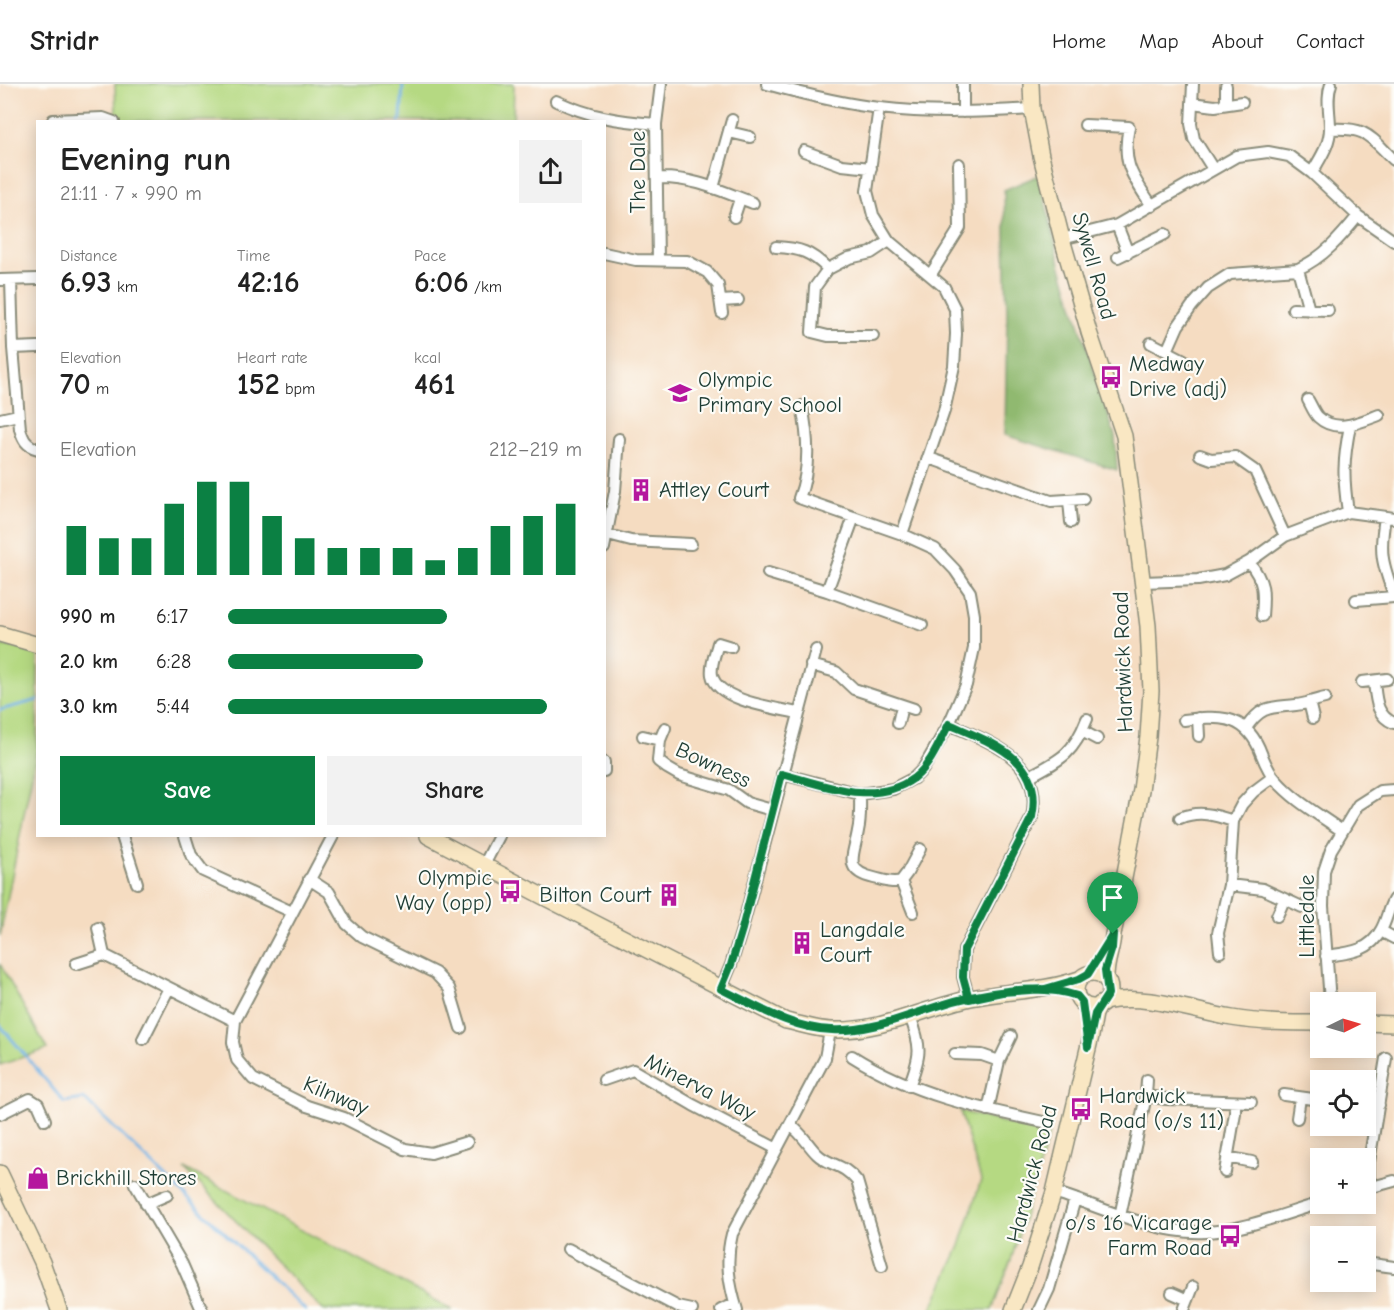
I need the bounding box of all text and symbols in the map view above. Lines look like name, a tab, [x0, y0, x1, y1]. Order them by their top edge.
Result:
text: Stridr	[30, 25, 98, 57]
text: Home	[1052, 29, 1106, 53]
text: Map	[1139, 29, 1179, 53]
text: About	[1212, 29, 1263, 53]
text: Contact	[1296, 29, 1364, 53]
street label: The Dale	[625, 131, 651, 213]
text: Evening run	[60, 140, 231, 178]
button: share	[519, 140, 582, 203]
text: 21:11 · 7 × 990 m	[60, 182, 202, 205]
street label: Sywell Road	[1066, 209, 1122, 323]
text: Distance	[60, 247, 117, 265]
text: Time	[237, 247, 270, 265]
text: Pace	[414, 247, 446, 265]
text: 6.93	[60, 265, 112, 300]
text: 42:16	[237, 265, 300, 300]
text: 6:06	[414, 265, 469, 300]
text: km	[112, 278, 138, 296]
text: /km	[469, 278, 502, 296]
text: Elevation	[60, 349, 121, 367]
text: Heart rate	[237, 349, 308, 367]
text: kcal	[414, 349, 441, 367]
place label: Medway Drive (adj)	[1129, 351, 1227, 402]
bus stop icon: Medway Drive (adj)	[1098, 364, 1124, 390]
text: 70	[60, 367, 91, 402]
text: 152	[237, 367, 280, 402]
text: 461	[414, 367, 456, 402]
place label: Olympic Primary School	[698, 367, 842, 418]
text: m	[91, 380, 109, 398]
text: bpm	[280, 380, 315, 398]
school or university icon: Olympic Primary School	[667, 380, 693, 406]
text: Elevation	[60, 438, 137, 461]
text: 212–219 m	[489, 438, 582, 461]
building icon: Attley Court	[628, 477, 654, 503]
place label: Attley Court	[659, 477, 770, 503]
street label: Hardwick Road	[1108, 591, 1138, 733]
text: 990 m	[60, 605, 115, 628]
text: 6:17	[156, 605, 188, 628]
text: 2.0 km	[60, 650, 118, 673]
text: 6:28	[156, 650, 191, 673]
text: 3.0 km	[60, 695, 118, 718]
text: 5:44	[156, 695, 190, 718]
street label: Bowness	[671, 736, 755, 794]
button: Save	[60, 756, 315, 825]
button: Share	[327, 756, 582, 825]
place label: Olympic Way (opp)	[396, 865, 492, 916]
pin	[1087, 872, 1138, 934]
street label: Littledale	[1294, 874, 1320, 958]
bus stop icon: Olympic Way (opp)	[497, 878, 523, 904]
icon: arrive	[1096, 881, 1129, 914]
place label: Bilton Court	[539, 882, 652, 908]
building icon: Bilton Court	[656, 882, 682, 908]
place label: Langdale Court	[820, 917, 905, 968]
building icon: Langdale Court	[789, 930, 815, 956]
north arrow	[1310, 992, 1376, 1058]
map controls	[1310, 992, 1376, 1292]
street label: Minerva Way	[640, 1048, 760, 1126]
button: locate	[1310, 1070, 1376, 1136]
street label: Kilnway	[300, 1071, 373, 1121]
place label: Hardwick Road (o/s 11)	[1099, 1083, 1224, 1134]
bus stop icon: Hardwick Road (o/s 11)	[1068, 1096, 1094, 1122]
street label: Hardwick Road	[1001, 1102, 1063, 1246]
button: +	[1310, 1148, 1376, 1214]
shop icon: Brickhill Stores	[25, 1165, 51, 1191]
place label: Brickhill Stores	[56, 1165, 196, 1191]
place label: o/s 16 Vicarage Farm Road	[1065, 1210, 1212, 1261]
bus stop icon: o/s 16 Vicarage Farm Road	[1217, 1223, 1243, 1249]
button: −	[1310, 1226, 1376, 1292]

